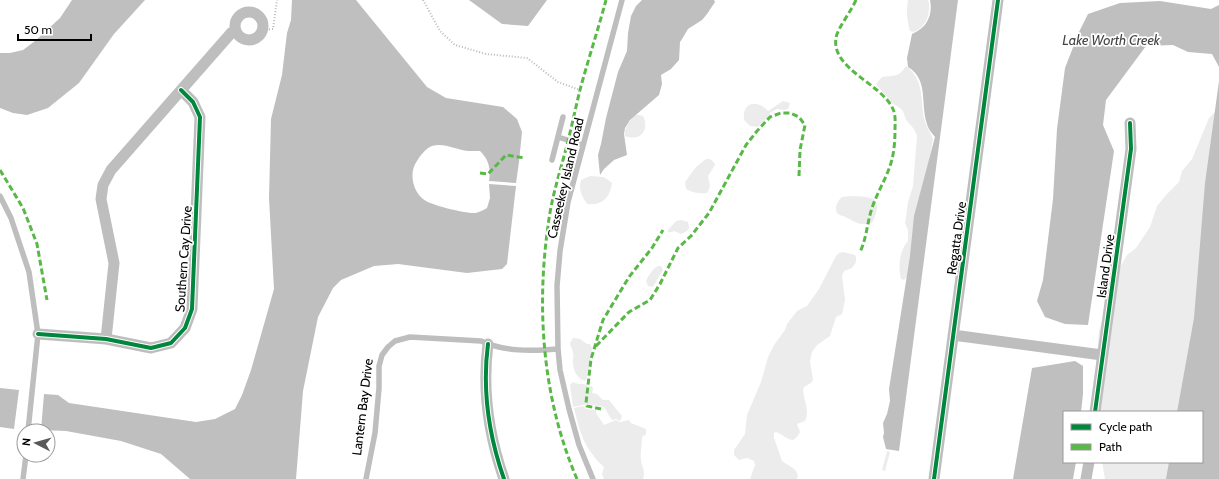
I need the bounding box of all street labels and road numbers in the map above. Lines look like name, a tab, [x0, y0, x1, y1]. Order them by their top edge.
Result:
street label: Casseekey Island Road	[543, 116, 587, 240]
street label: Regatta Drive	[943, 200, 969, 276]
street label: Southern Cay Drive	[171, 205, 195, 313]
street label: Island Drive	[1093, 233, 1117, 299]
street label: Lantern Bay Drive	[348, 357, 376, 456]

